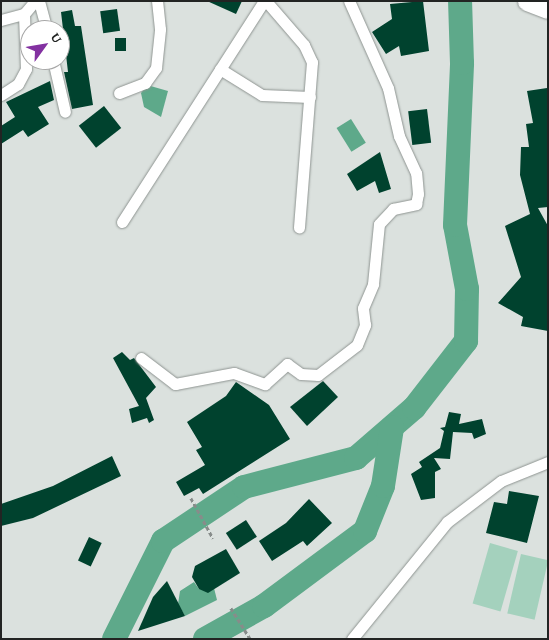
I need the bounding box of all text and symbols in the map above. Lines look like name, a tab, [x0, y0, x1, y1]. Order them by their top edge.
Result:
north arrow	[20, 20, 70, 70]
text: U	[48, 29, 66, 46]

